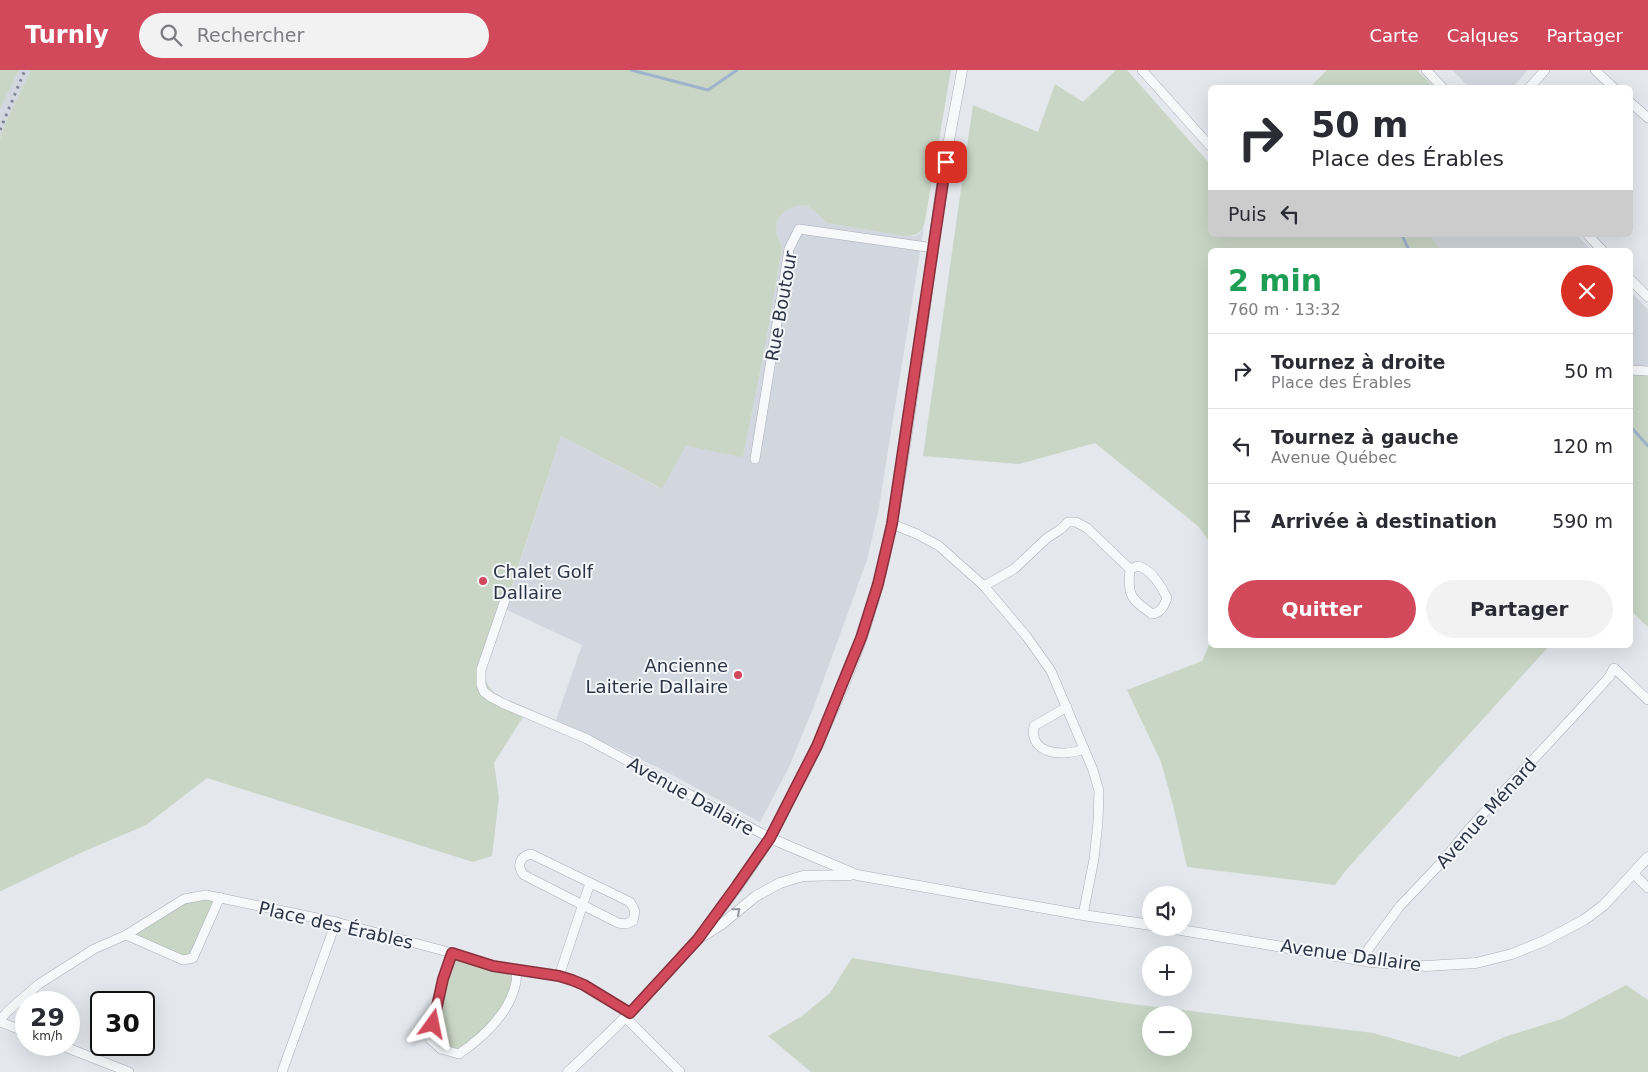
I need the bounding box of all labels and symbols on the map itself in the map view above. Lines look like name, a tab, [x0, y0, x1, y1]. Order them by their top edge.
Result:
pin	[925, 141, 967, 183]
street label: Rue Boutour	[761, 249, 801, 363]
place label: Chalet Golf Dallaire	[493, 561, 594, 603]
marker: Chalet Golf Dallaire	[477, 575, 489, 587]
place label: Ancienne Laiterie Dallaire	[586, 655, 728, 697]
marker: Ancienne Laiterie Dallaire	[732, 669, 744, 681]
street label: Avenue Dallaire	[624, 752, 758, 840]
street label: Avenue Ménard	[1431, 754, 1541, 872]
street label: Place des Érables	[257, 897, 415, 953]
one-way arrow	[732, 908, 741, 917]
street label: Avenue Dallaire	[1279, 935, 1423, 975]
speed limit sign: 30	[90, 991, 155, 1056]
position arrow	[406, 997, 458, 1049]

